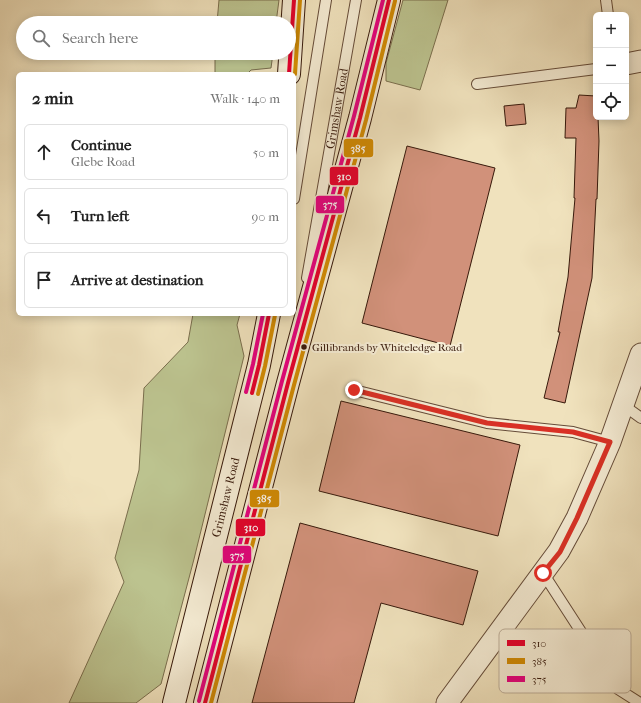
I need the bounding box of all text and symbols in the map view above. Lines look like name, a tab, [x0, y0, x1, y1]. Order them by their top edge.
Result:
map controls	[593, 12, 629, 120]
button: +	[593, 12, 629, 48]
search box	[16, 16, 296, 60]
icon: search	[30, 27, 52, 49]
text: Search here	[62, 29, 138, 47]
button: −	[593, 48, 629, 84]
street label: Grimshaw Road	[323, 67, 351, 150]
button: locate	[593, 84, 629, 120]
text: 2 min	[32, 88, 73, 108]
text: Walk · 140 m	[211, 91, 280, 106]
text: Continue	[71, 136, 131, 154]
line badge: 385	[343, 138, 374, 158]
icon: ahead	[33, 141, 55, 163]
text: 385	[351, 142, 366, 155]
text: 50 m	[253, 145, 279, 160]
text: Glebe Road	[71, 154, 135, 169]
line badge: 310	[329, 166, 359, 186]
text: 310	[337, 170, 351, 183]
line badge: 375	[315, 195, 345, 214]
text: 375	[323, 198, 338, 211]
icon: left	[33, 205, 55, 227]
text: Turn left	[71, 207, 129, 225]
text: 90 m	[251, 209, 279, 224]
icon: arrive	[33, 269, 55, 291]
text: Arrive at destination	[71, 271, 203, 289]
place label: Gillibrands by Whiteledge Road	[312, 341, 463, 354]
marker: Gillibrands by Whiteledge Road	[299, 342, 309, 352]
route end	[345, 381, 363, 399]
street label: Grimshaw Road	[209, 456, 243, 539]
line badge: 385	[249, 489, 280, 508]
text: 385	[257, 492, 272, 505]
line badge: 310	[235, 518, 266, 537]
text: 310	[244, 521, 258, 534]
line badge: 375	[222, 545, 252, 564]
text: 375	[230, 549, 245, 562]
route start	[534, 564, 552, 582]
legend	[499, 629, 631, 693]
text: 310	[532, 637, 546, 650]
text: 385	[532, 655, 547, 668]
text: 375	[532, 673, 547, 686]

